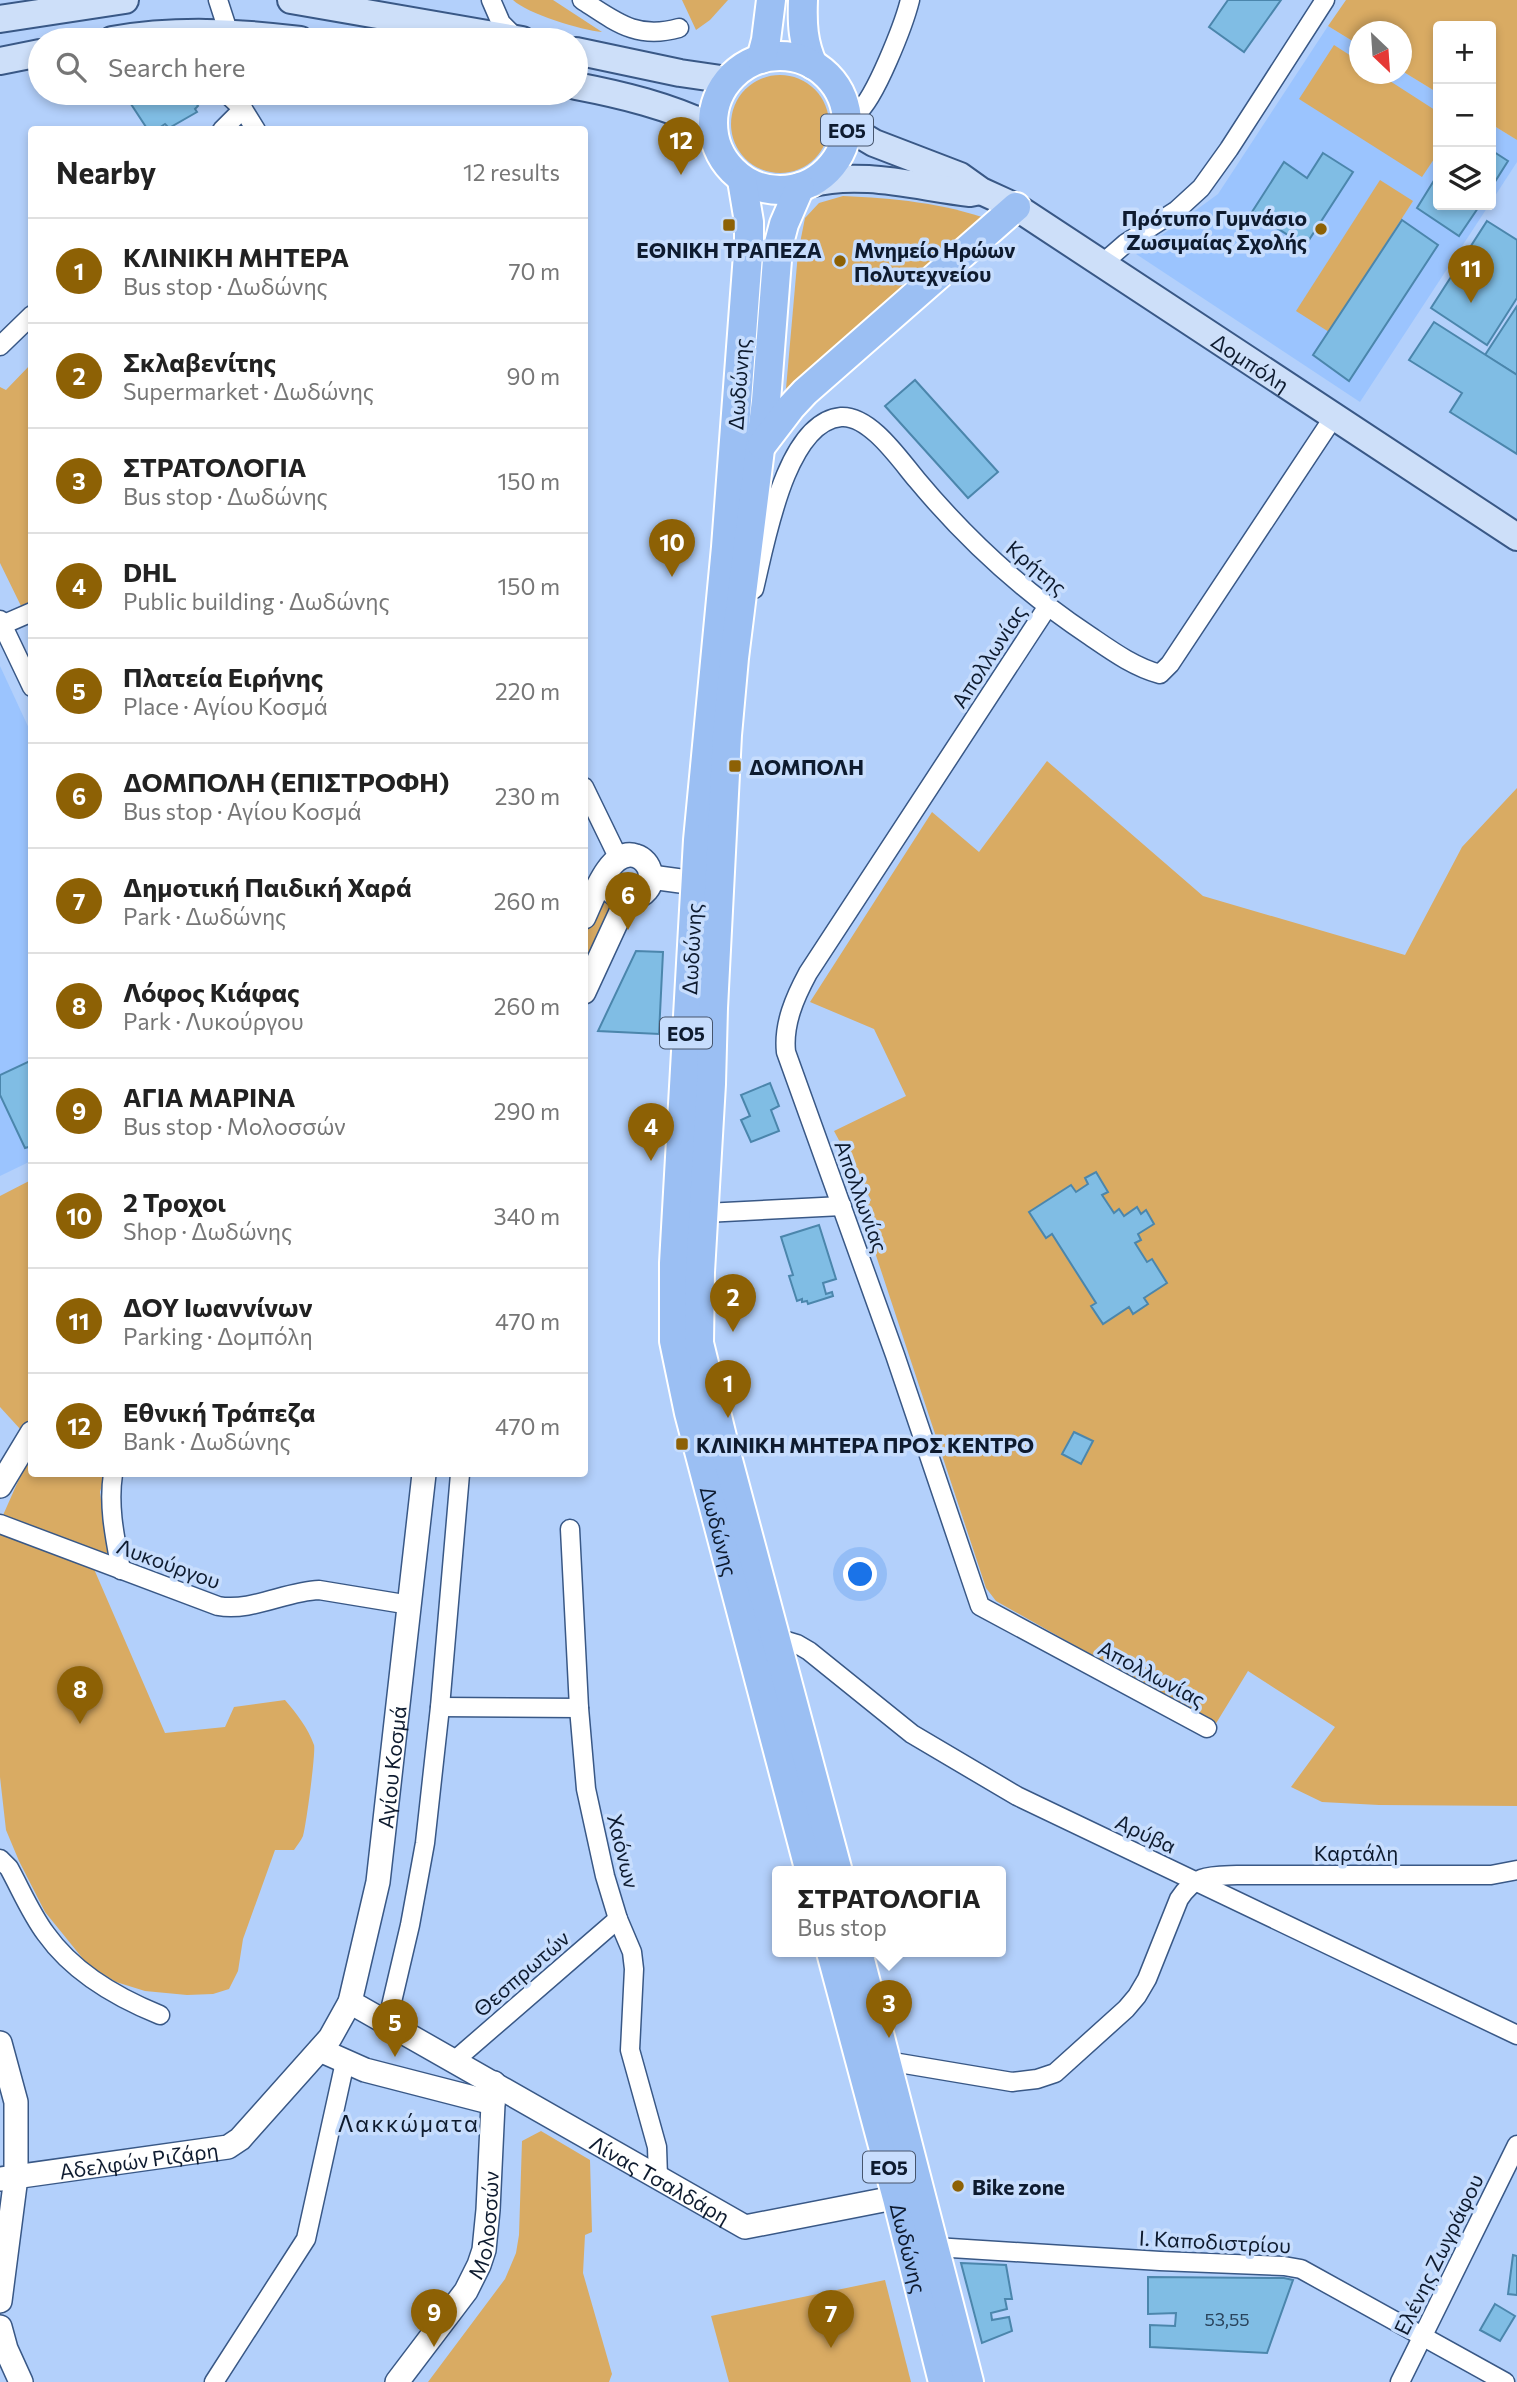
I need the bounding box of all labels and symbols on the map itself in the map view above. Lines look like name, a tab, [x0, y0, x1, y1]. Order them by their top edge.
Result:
north arrow	[1349, 21, 1412, 84]
road number: ΕΟ5	[821, 114, 873, 146]
pin: 12	[658, 117, 704, 175]
place label: Πρότυπο Γυμνάσιο Ζωσιμαίας Σχολής	[1122, 205, 1307, 254]
marker: ΕΘΝΙΚΗ ΤΡΑΠΕΖΑ	[721, 217, 737, 233]
marker: Πρότυπο Γυμνάσιο Ζωσιμαίας Σχολής	[1313, 221, 1329, 237]
place label: ΕΘΝΙΚΗ ΤΡΑΠΕΖΑ	[636, 237, 822, 262]
place label: Μνημείο Ηρώων Πολυτεχνείου	[854, 237, 1015, 286]
pin: 11	[1448, 245, 1494, 303]
marker: Μνημείο Ηρώων Πολυτεχνείου	[832, 253, 848, 269]
street label: Δομπόλη	[1207, 327, 1294, 396]
street label: Δωδώνης	[722, 337, 754, 431]
pin: 10	[649, 519, 695, 577]
street label: Κρήτης	[1002, 535, 1072, 599]
street label: Απολλωνίας	[946, 600, 1030, 712]
place label: ΔΟΜΠΟΛΗ	[749, 754, 864, 779]
marker: ΔΟΜΠΟΛΗ	[727, 758, 743, 774]
pin: 6	[605, 872, 651, 930]
street label: Δωδώνης	[676, 902, 706, 996]
road number: ΕΟ5	[660, 1018, 712, 1049]
pin: 4	[628, 1103, 674, 1161]
street label: Απολλωνίας	[830, 1137, 894, 1255]
pin: 2	[710, 1274, 756, 1332]
pin: 1	[705, 1360, 751, 1418]
place label: ΚΛΙΝΙΚΗ ΜΗΤΕΡΑ ΠΡΟΣ ΚΕΝΤΡΟ	[696, 1432, 1034, 1457]
marker: ΚΛΙΝΙΚΗ ΜΗΤΕΡΑ ΠΡΟΣ ΚΕΝΤΡΟ	[674, 1436, 690, 1452]
street label: Δωδώνης	[696, 1483, 744, 1579]
street label: Λυκούργου	[114, 1533, 224, 1593]
your location	[843, 1557, 877, 1591]
street label: Απολλωνίας	[1094, 1634, 1210, 1712]
pin: 8	[57, 1666, 103, 1724]
street label: Αγίου Κοσμά	[372, 1704, 410, 1830]
street label: Αρύβα	[1112, 1808, 1180, 1858]
street label: Χαόνων	[603, 1811, 645, 1891]
street label: Καρτάλη	[1314, 1840, 1398, 1865]
street label: Θεσπρωτών	[468, 1924, 574, 2021]
pin: 3	[866, 1980, 912, 2038]
pin: 5	[372, 1999, 418, 2057]
district label: Λακκώματα	[338, 2109, 480, 2137]
street label: Λίνας Τσαλδάρη	[586, 2129, 734, 2228]
street label: Αδελφών Ριζάρη	[58, 2136, 220, 2183]
road number: ΕΟ5	[863, 2152, 915, 2182]
street label: Μολοσσών	[462, 2170, 502, 2283]
street label: Ελένης Ζωγράφου	[1388, 2170, 1488, 2338]
place label: Bike zone	[972, 2174, 1065, 2199]
marker: Bike zone	[950, 2178, 966, 2194]
street label: Δωδώνης	[886, 2200, 933, 2296]
street label: Ι. Καποδιστρίου	[1138, 2225, 1292, 2257]
pin: 9	[411, 2289, 457, 2347]
pin: 7	[808, 2290, 854, 2348]
house number: 53,55	[1204, 2308, 1250, 2330]

